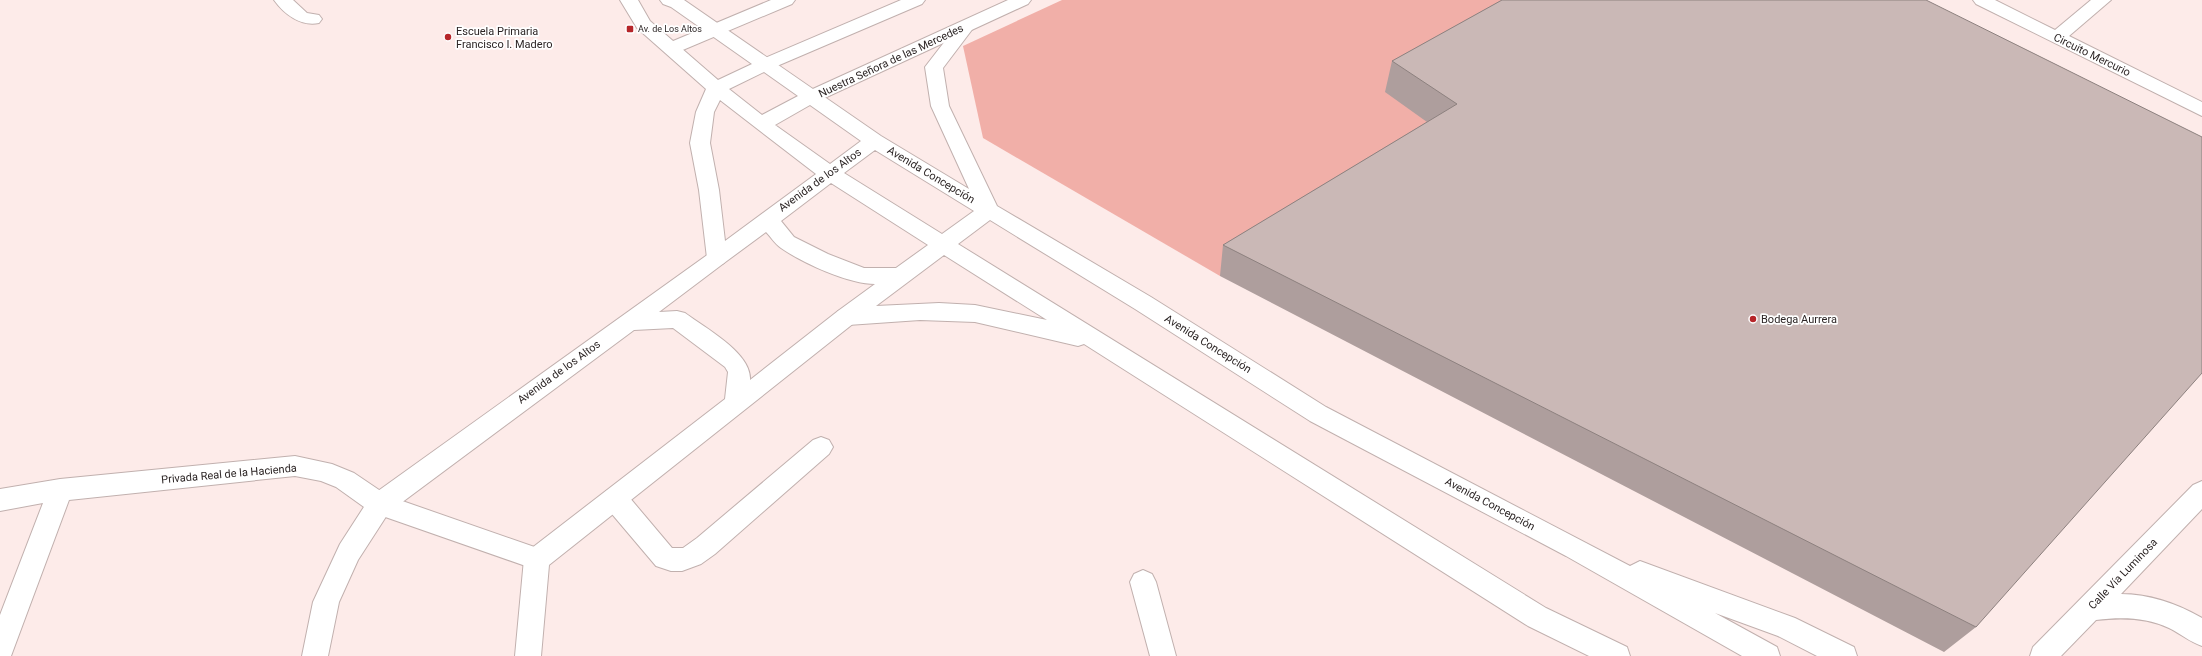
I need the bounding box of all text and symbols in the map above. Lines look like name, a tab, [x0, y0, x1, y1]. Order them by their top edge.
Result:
street label: Nuestra Señora de las Mercedes	[816, 22, 966, 100]
marker: Av. de Los Altos	[625, 24, 635, 34]
place label: Av. de Los Altos	[638, 24, 702, 34]
place label: Escuela Primaria Francisco I. Madero	[456, 25, 553, 51]
street label: Circuito Mercurio	[2051, 31, 2133, 79]
marker: Escuela Primaria Francisco I. Madero	[443, 32, 453, 42]
street label: Avenida Concepción	[885, 144, 977, 206]
street label: Avenida de los Altos	[776, 145, 864, 214]
street label: Avenida Concepción	[1162, 312, 1254, 376]
place label: Bodega Aurrera	[1761, 313, 1837, 326]
marker: Bodega Aurrera	[1748, 314, 1758, 324]
street label: Avenida de los Altos	[515, 337, 603, 406]
street label: Privada Real de la Hacienda	[161, 462, 297, 486]
street label: Avenida Concepción	[1443, 475, 1537, 533]
street label: Calle Vía Luminosa	[2086, 536, 2160, 612]

